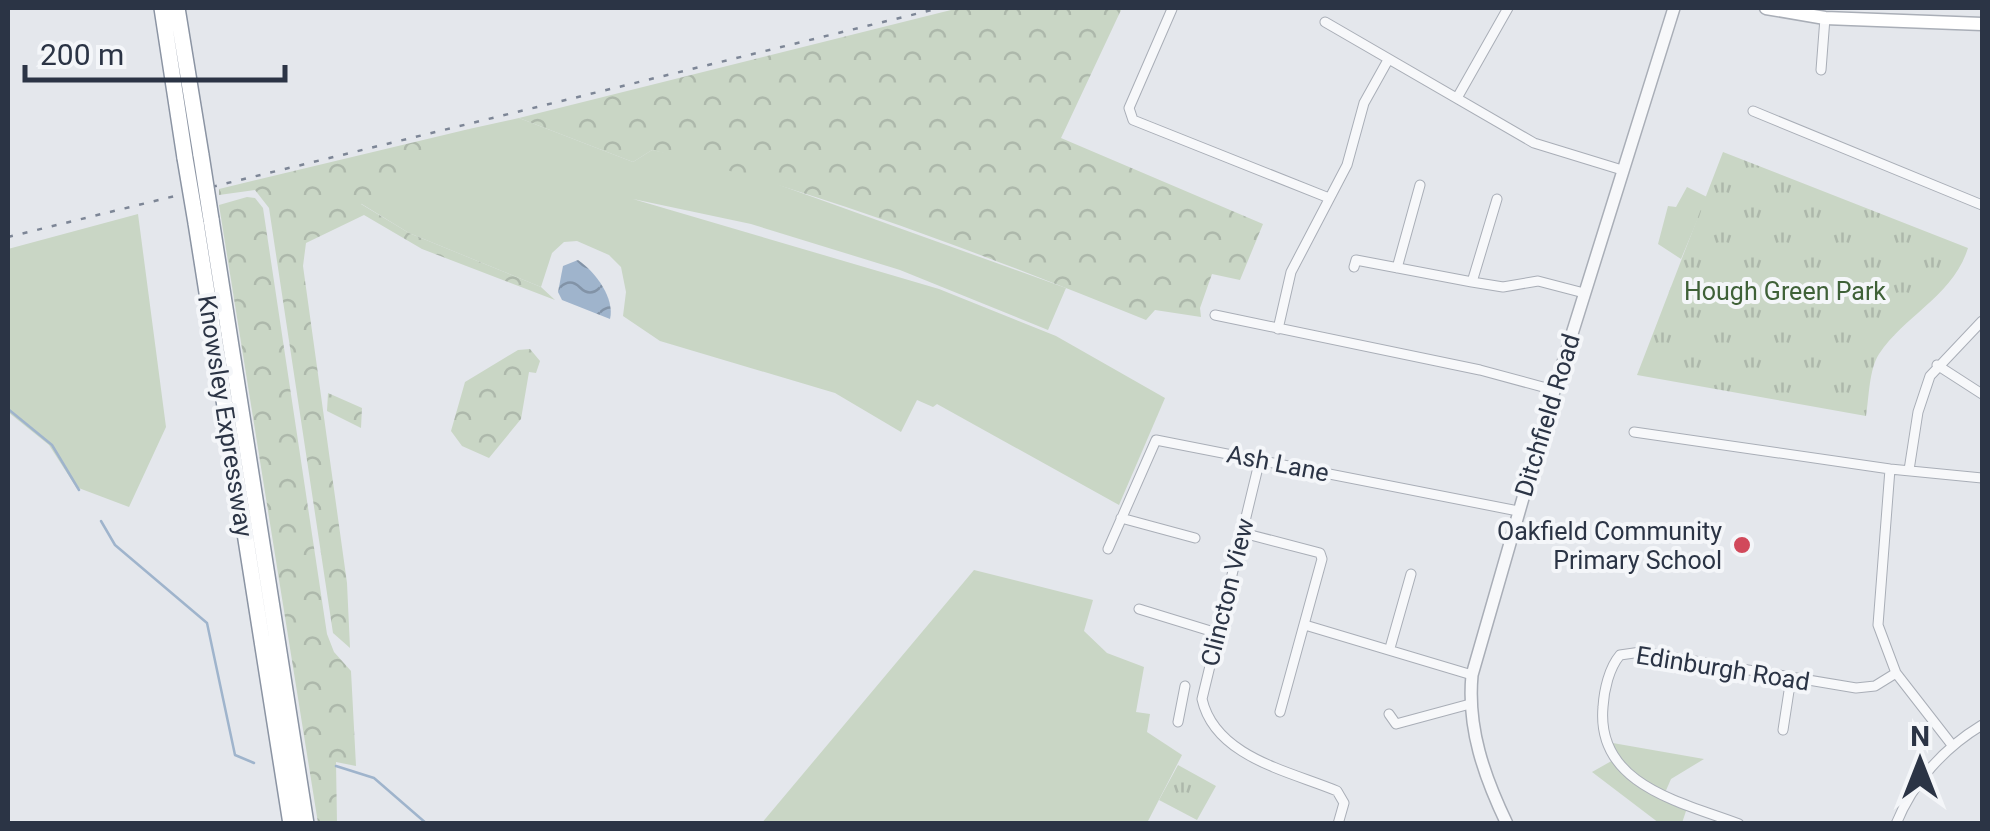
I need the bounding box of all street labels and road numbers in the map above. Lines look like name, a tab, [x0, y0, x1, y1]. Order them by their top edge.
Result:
street label: Knowsley Expressway	[192, 293, 259, 539]
street label: Ditchfield Road	[1509, 330, 1586, 500]
street label: Ash Lane	[1224, 439, 1331, 488]
street label: Clincton View	[1195, 515, 1260, 669]
street label: Edinburgh Road	[1634, 640, 1812, 697]

